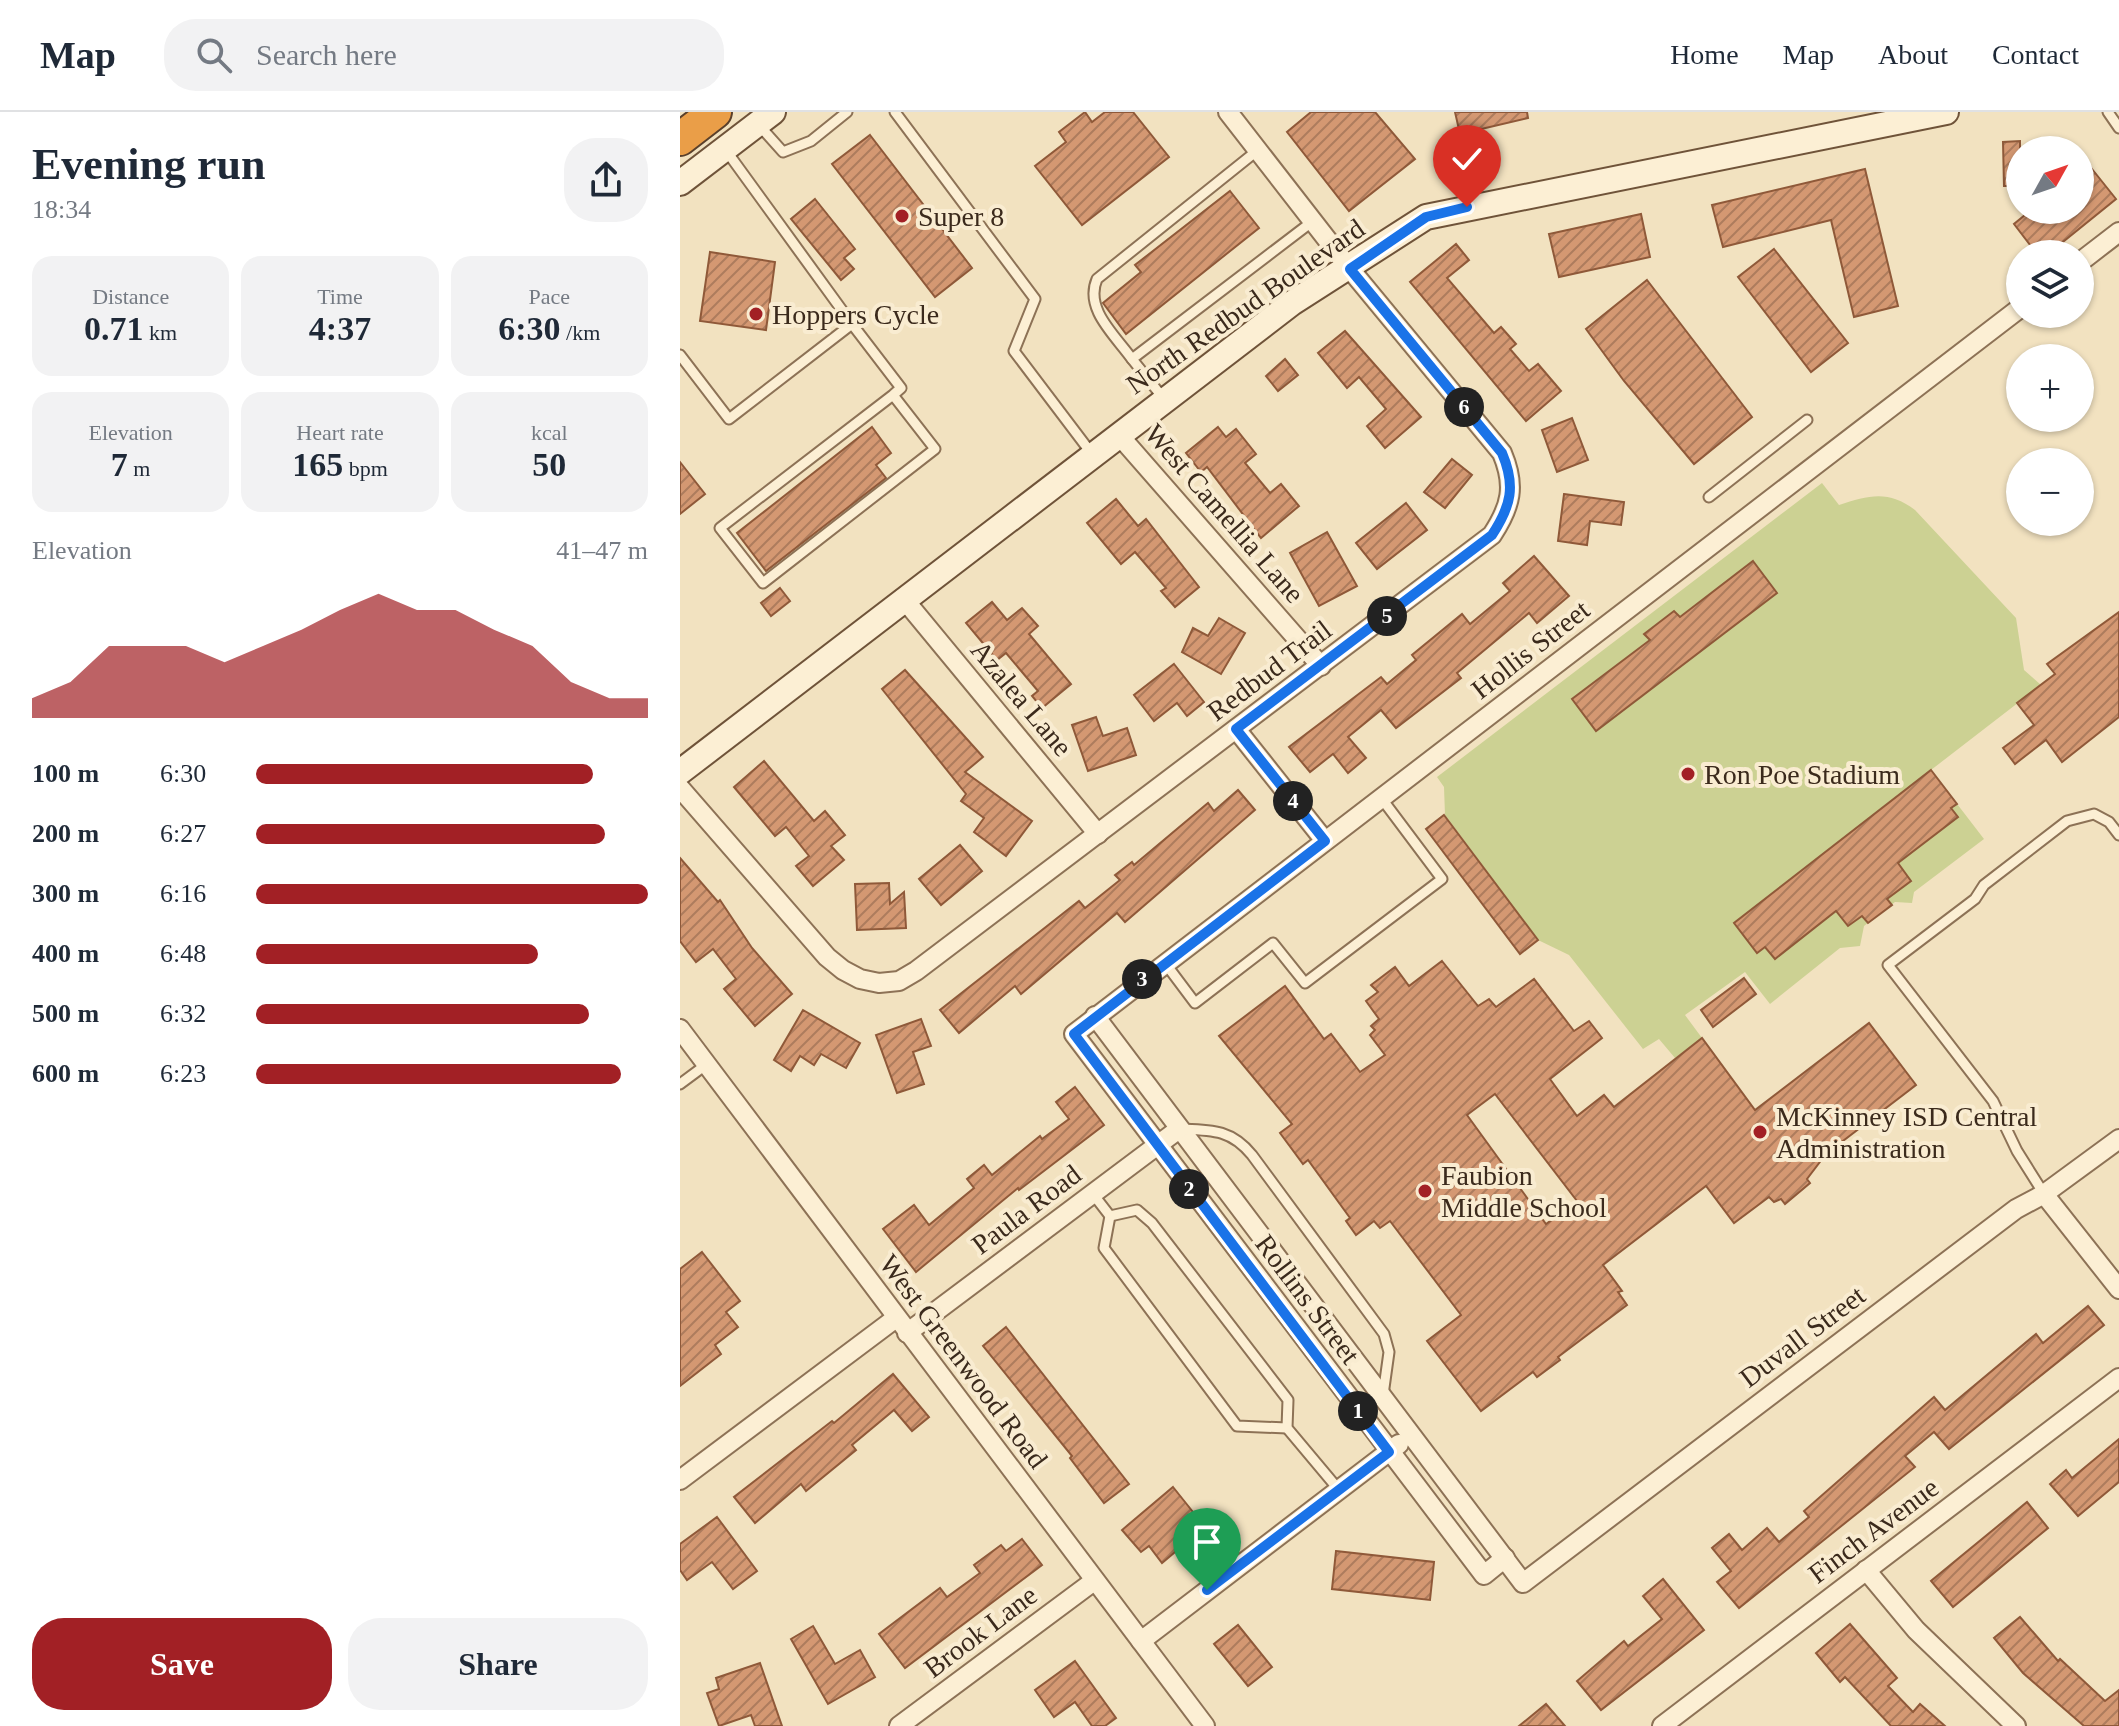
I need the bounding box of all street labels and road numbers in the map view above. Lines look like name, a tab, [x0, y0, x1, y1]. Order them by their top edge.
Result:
street label: North Redbud Boulevard	[1120, 213, 1370, 400]
street label: West Camellia Lane	[1139, 418, 1311, 609]
street label: Hollis Street	[1465, 594, 1595, 705]
street label: Redbud Trail	[1201, 614, 1338, 727]
street label: Azalea Lane	[965, 634, 1079, 762]
street label: Paula Road	[966, 1158, 1087, 1260]
street label: Rollins Street	[1249, 1229, 1366, 1370]
street label: West Greenwood Road	[873, 1249, 1054, 1474]
street label: Duvall Street	[1734, 1279, 1871, 1393]
street label: Finch Avenue	[1802, 1472, 1944, 1589]
street label: Brook Lane	[918, 1579, 1043, 1684]

